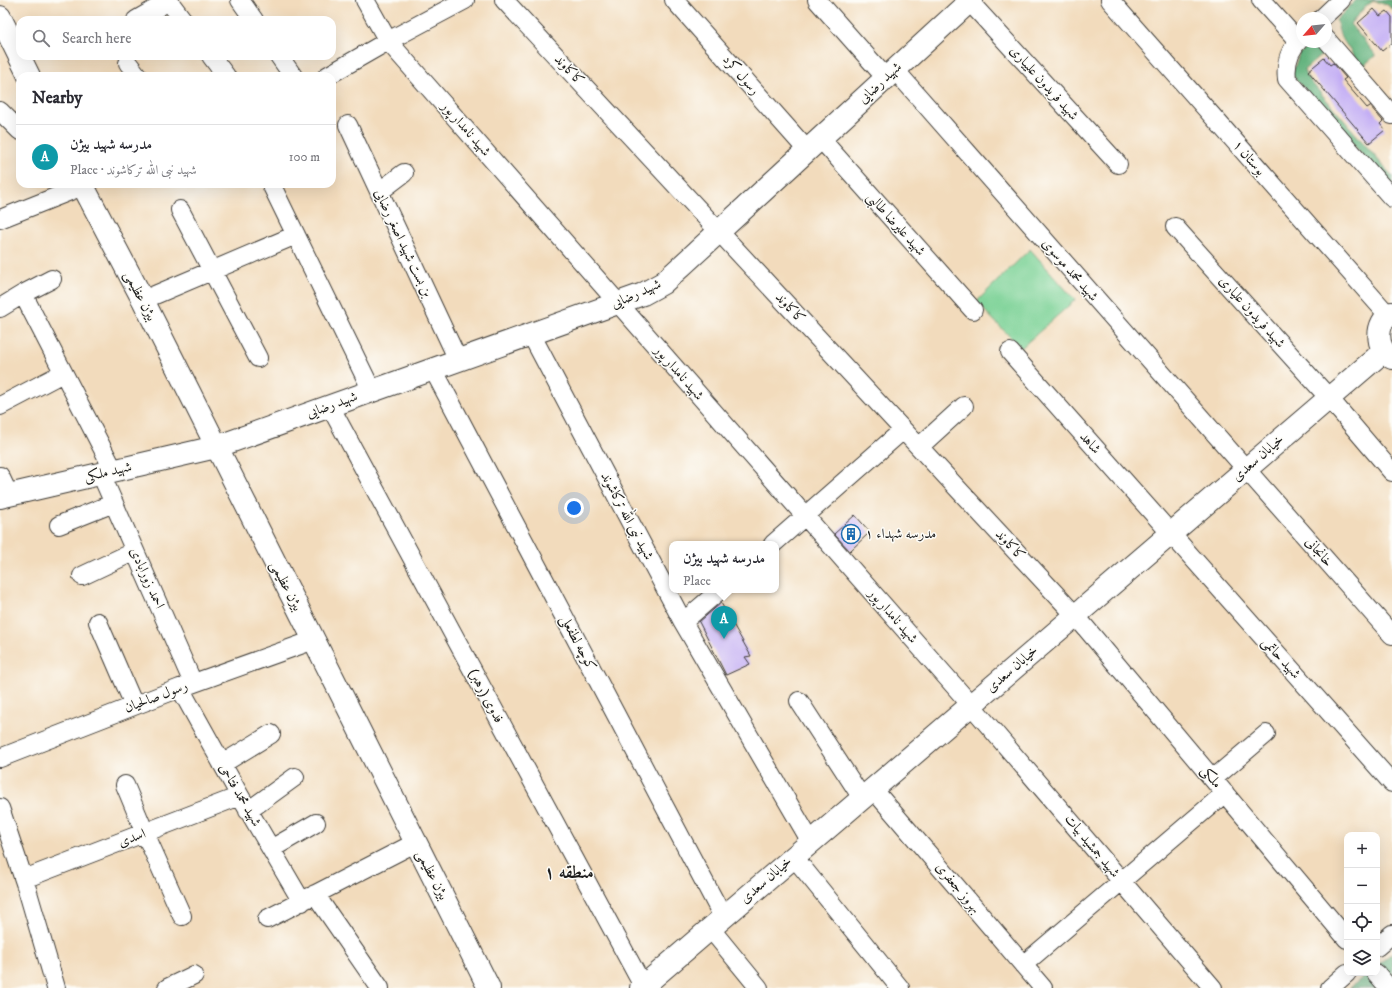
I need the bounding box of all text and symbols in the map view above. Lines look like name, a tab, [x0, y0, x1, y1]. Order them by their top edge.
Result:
north arrow	[1296, 12, 1332, 48]
search box	[16, 16, 336, 60]
icon: search	[30, 27, 52, 49]
text: Search here	[62, 29, 131, 48]
street label: شهید فریدون علییاری	[1006, 42, 1082, 124]
street label: کاکاوند	[550, 51, 588, 89]
street label: رسول کرد	[718, 51, 764, 99]
street label: شهید رضایی	[854, 58, 906, 108]
text: Nearby	[32, 87, 82, 109]
street label: شهید نامدار پور	[435, 96, 495, 161]
text: مدرسه شهید بیژن	[70, 135, 152, 154]
street label: بوستان ۱	[1229, 137, 1270, 180]
text: A	[41, 149, 49, 165]
text: 100 m	[289, 149, 320, 165]
text: Place · شهید نبی الله ترکاشوند	[70, 162, 197, 178]
street label: بن بست شهید اصغر رضایی	[370, 186, 436, 300]
street label: شهید علیرضا طالبی	[861, 188, 930, 261]
street label: شهید محمد موسوی	[1038, 235, 1102, 305]
street label: بیژن عظیمی	[120, 268, 160, 324]
street label: شهید فریدون علیاری	[1215, 272, 1289, 352]
street label: شهید رضایی	[608, 275, 664, 313]
street label: کاکاوند	[771, 289, 809, 327]
street label: شهید نامدار پور	[648, 340, 708, 405]
street label: شهید رضایی	[304, 387, 360, 423]
street label: شاهد	[1075, 428, 1105, 458]
street label: خیابان سعدی	[1228, 431, 1288, 485]
street label: شهید ملکی	[82, 458, 134, 486]
street label: شهید نبی الله ترکاشوند	[595, 468, 660, 564]
your location	[564, 498, 584, 518]
building icon: مدرسه شهداء ۱	[840, 523, 862, 545]
place label: مدرسه شهداء ۱	[865, 525, 936, 543]
street label: کاکاوند	[991, 526, 1029, 564]
street label: خانجانی	[1301, 533, 1337, 571]
popup	[669, 541, 779, 593]
street label: احمد زورابادی	[125, 544, 169, 612]
text: مدرسه شهید بیژن	[683, 549, 765, 568]
street label: بیژن عظیمی	[266, 558, 306, 614]
text: Place	[683, 573, 711, 589]
street label: شهید نامدار پور	[862, 583, 922, 648]
pin: A	[711, 606, 737, 639]
street label: کوچه لطفعلی	[556, 612, 600, 674]
street label: شهید حاتمی	[1257, 633, 1305, 683]
street label: خیابان سعدی	[982, 642, 1042, 696]
street label: فدوی (رهبر)	[464, 666, 508, 726]
street label: رسول صالحیان	[122, 677, 190, 717]
street label: شهید محمد فتاحی	[215, 760, 265, 830]
street label: ملکی	[1196, 762, 1226, 792]
street label: شهید جمشید بیات	[1060, 811, 1124, 882]
street label: اسدی	[116, 825, 148, 851]
map controls	[1344, 832, 1380, 976]
button: +	[1344, 832, 1380, 868]
street label: بیژن عظیمی	[412, 847, 452, 903]
street label: خیابان سعدی	[736, 853, 796, 907]
street label: بهروز جعفری	[931, 859, 985, 917]
district label: منطقه ۱	[544, 862, 594, 884]
button: −	[1344, 868, 1380, 904]
button: locate	[1344, 904, 1380, 940]
button: layers	[1344, 940, 1380, 976]

